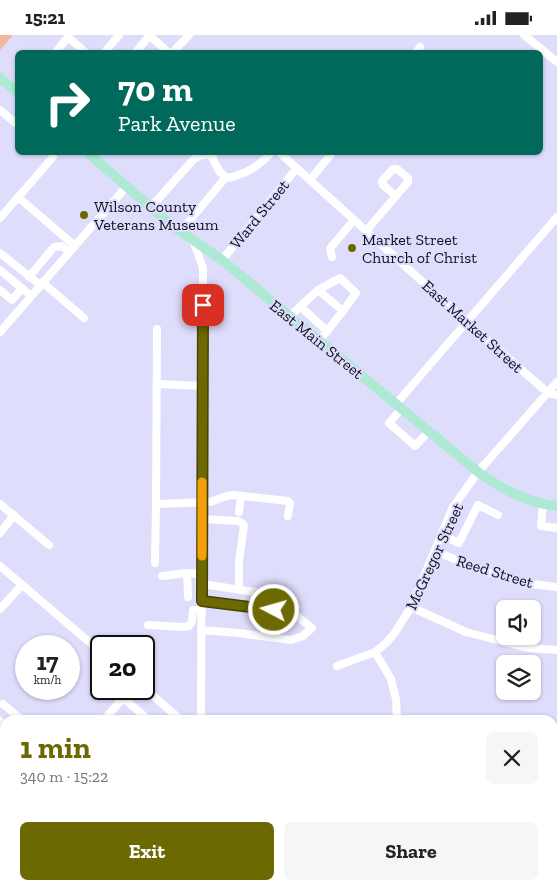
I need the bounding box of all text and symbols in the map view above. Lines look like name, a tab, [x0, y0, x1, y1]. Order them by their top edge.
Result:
text: 15:21	[25, 6, 65, 29]
text: 70 m	[118, 68, 193, 110]
icon: right	[35, 70, 100, 135]
text: Park Avenue	[118, 110, 236, 137]
street label: Ward Street	[226, 176, 293, 253]
place label: Wilson County Veterans Museum	[93, 197, 219, 234]
marker: Wilson County Veterans Museum	[78, 209, 90, 221]
place label: Market Street Church of Christ	[362, 230, 477, 267]
marker: Market Street Church of Christ	[346, 242, 358, 254]
street label: East Market Street	[418, 276, 527, 377]
pin	[182, 284, 224, 326]
icon: arrive	[189, 291, 217, 319]
street label: East Main Street	[266, 296, 367, 383]
street label: McGregor Street	[401, 500, 468, 613]
street label: Reed Street	[454, 551, 536, 592]
position arrow	[247, 583, 299, 635]
map controls	[496, 600, 541, 700]
button: sound	[496, 600, 541, 645]
speed limit sign: 20	[90, 635, 155, 700]
text: 17	[37, 646, 58, 676]
button: layers	[496, 655, 541, 700]
text: km/h	[34, 673, 61, 687]
text: 1 min	[20, 730, 91, 766]
button: close	[486, 732, 538, 784]
text: 340 m · 15:22	[20, 767, 108, 786]
button: Exit	[20, 822, 274, 880]
button: Share	[284, 822, 538, 880]

